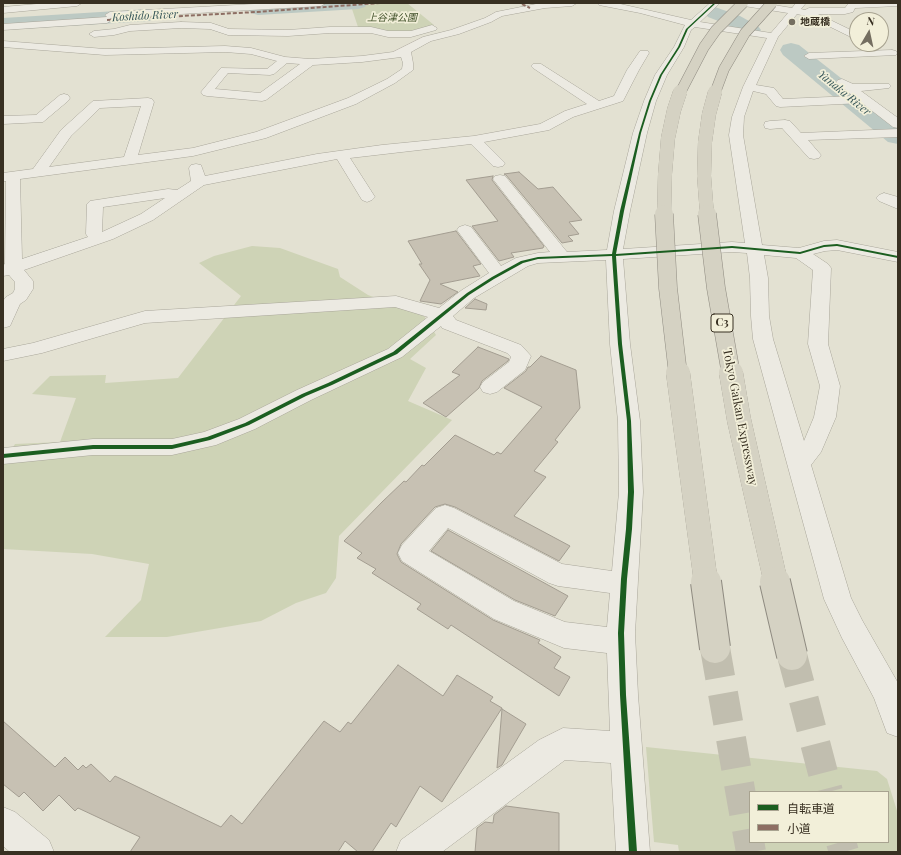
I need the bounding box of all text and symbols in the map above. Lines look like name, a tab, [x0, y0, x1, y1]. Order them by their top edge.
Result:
water label: Koshido River	[112, 8, 178, 24]
park label: 上谷津公園	[367, 12, 417, 24]
north arrow	[849, 12, 889, 52]
text: N	[866, 13, 876, 29]
place label: 地蔵橋	[800, 16, 830, 28]
marker: 地蔵橋	[787, 17, 797, 27]
water label: Yanaka River	[815, 68, 873, 118]
road number: C3	[711, 314, 733, 332]
street label: Tokyo Gaikan Expressway	[720, 347, 760, 487]
legend	[749, 791, 889, 843]
text: 自転車道	[787, 800, 835, 816]
text: 小道	[787, 820, 811, 836]

